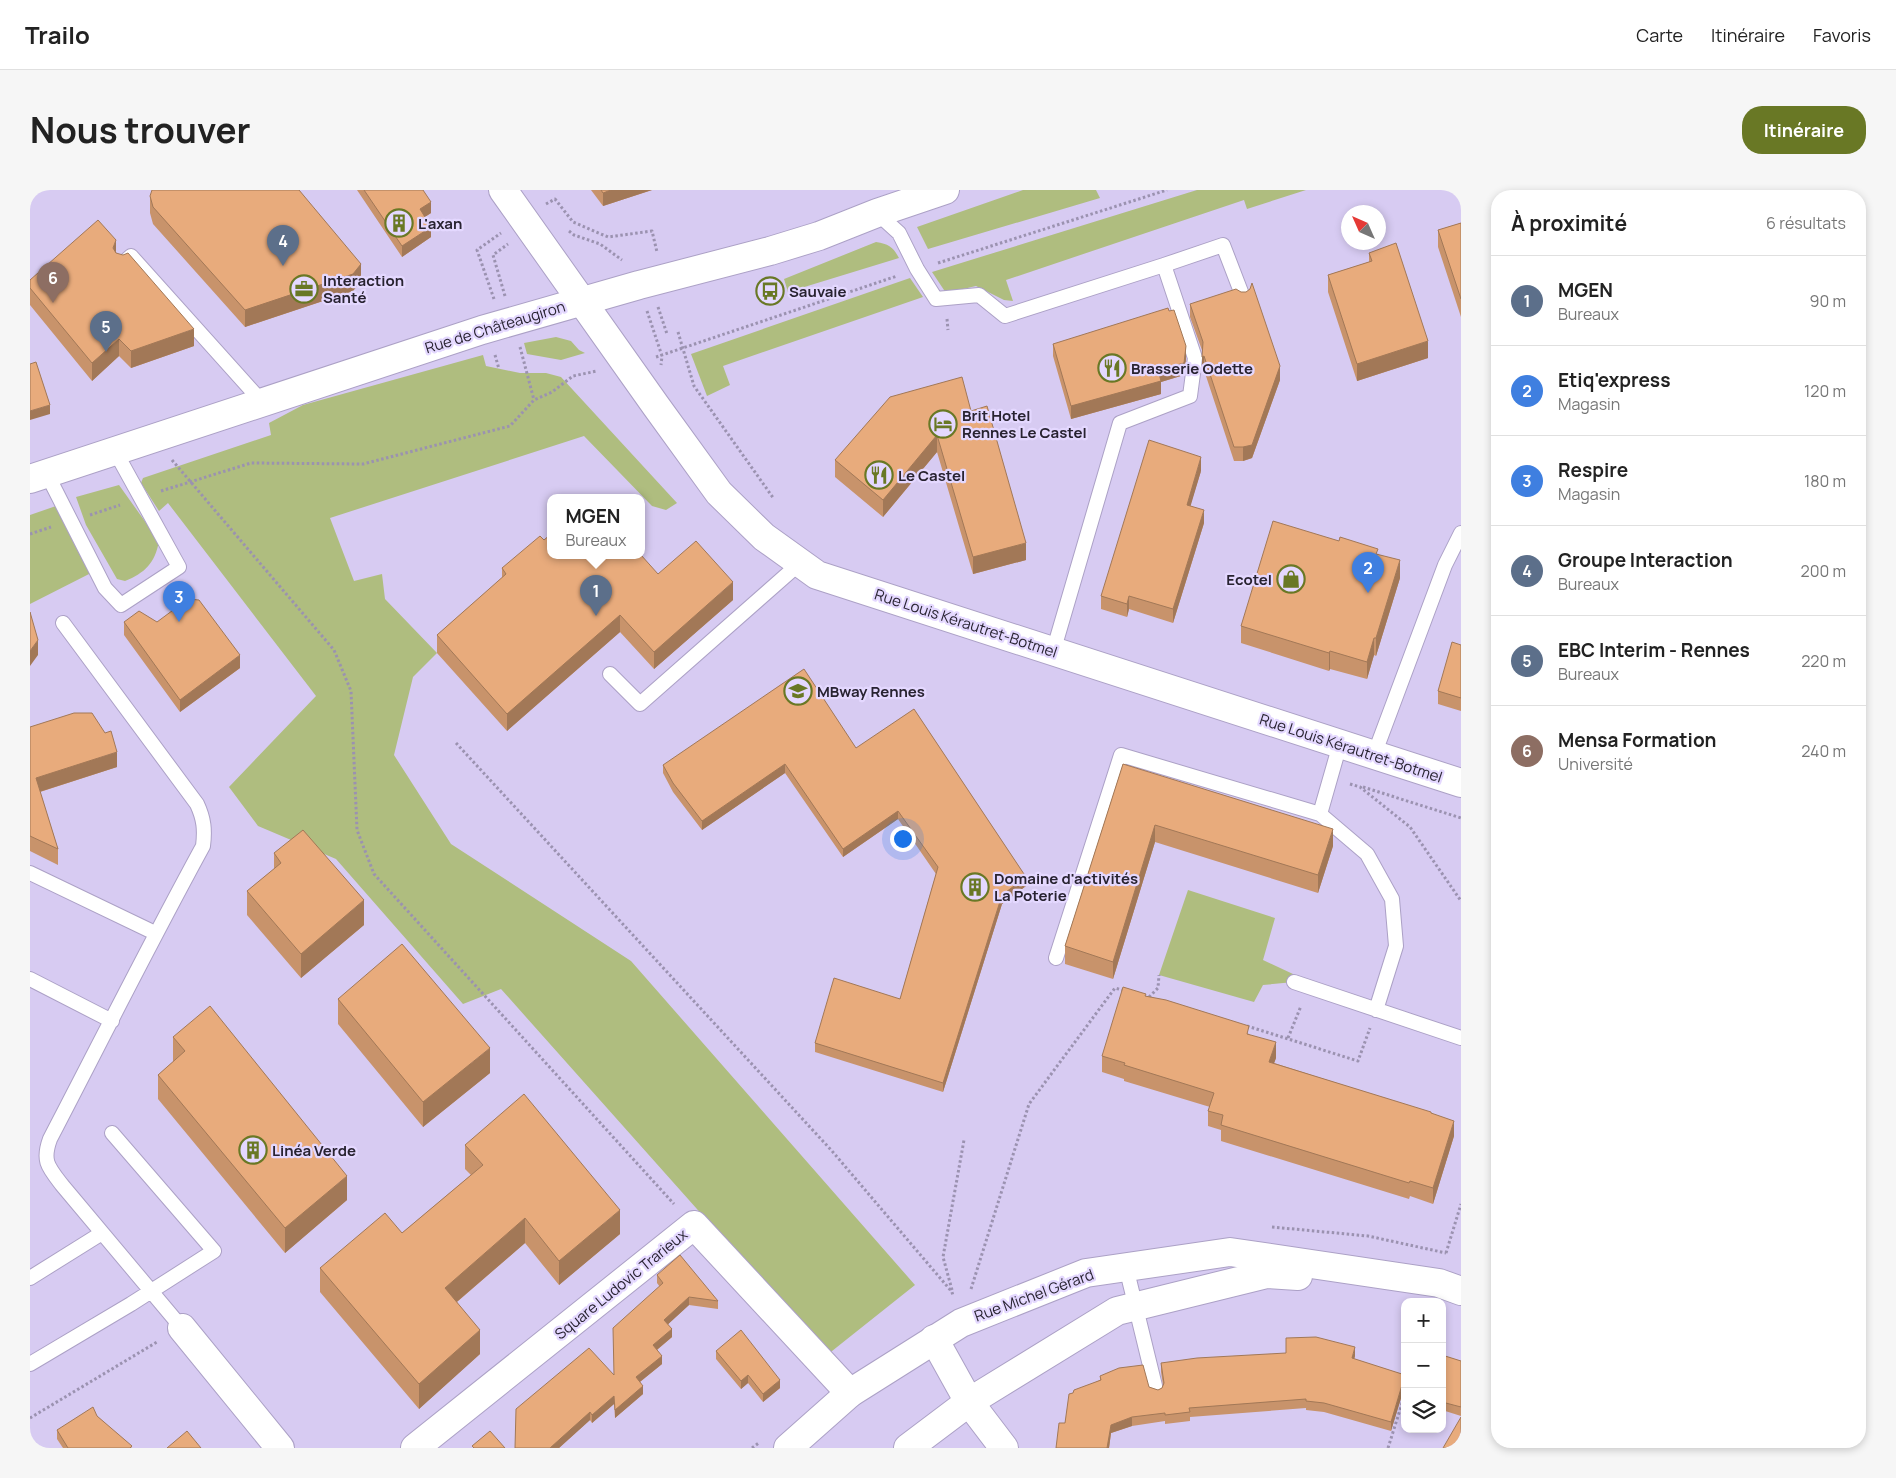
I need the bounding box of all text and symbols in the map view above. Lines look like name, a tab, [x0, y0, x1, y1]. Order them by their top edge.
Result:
text: Trailo	[25, 18, 90, 51]
text: Carte	[1636, 23, 1683, 47]
text: Itinéraire	[1711, 23, 1785, 47]
text: Favoris	[1813, 23, 1871, 47]
text: Nous trouver	[30, 106, 251, 154]
button: Itinéraire	[1742, 106, 1866, 154]
north arrow	[1341, 205, 1386, 250]
building icon: L'axan	[384, 208, 414, 238]
text: À proximité	[1511, 209, 1627, 237]
text: 6 résultats	[1766, 212, 1846, 234]
place label: L'axan	[418, 213, 462, 234]
pin: 4	[267, 225, 299, 266]
pin: 6	[37, 262, 69, 303]
place label: Interaction Santé	[323, 270, 404, 308]
office icon: Interaction Santé	[289, 274, 319, 304]
bus stop icon: Sauvaie	[755, 276, 785, 306]
text: MGEN	[1558, 277, 1613, 303]
place label: Sauvaie	[789, 281, 847, 302]
text: 1	[1523, 290, 1531, 312]
text: 90 m	[1810, 290, 1846, 312]
street label: Rue de Châteaugiron	[422, 296, 568, 358]
text: Bureaux	[1558, 303, 1619, 325]
pin: 5	[90, 311, 122, 352]
restaurant icon: Brasserie Odette	[1097, 353, 1127, 383]
place label: Brasserie Odette	[1131, 358, 1253, 379]
text: Etiq'express	[1558, 367, 1670, 393]
text: 2	[1522, 380, 1532, 402]
text: 120 m	[1804, 380, 1846, 402]
text: Magasin	[1558, 393, 1620, 415]
place label: Brit Hotel Rennes Le Castel	[962, 405, 1087, 443]
hotel icon: Brit Hotel Rennes Le Castel	[928, 409, 958, 439]
text: Respire	[1558, 457, 1628, 483]
restaurant icon: Le Castel	[864, 460, 894, 490]
place label: Le Castel	[898, 465, 965, 486]
text: 3	[1522, 470, 1532, 492]
text: 180 m	[1804, 470, 1846, 492]
text: Magasin	[1558, 483, 1620, 505]
popup	[547, 494, 645, 559]
text: MGEN	[566, 503, 620, 529]
text: Bureaux	[566, 529, 626, 551]
text: Groupe Interaction	[1558, 547, 1733, 573]
pin: 2	[1352, 552, 1384, 593]
text: 4	[1522, 560, 1532, 582]
text: 200 m	[1801, 560, 1846, 582]
shop icon: Ecotel	[1276, 564, 1306, 594]
place label: Ecotel	[1226, 569, 1272, 590]
text: Bureaux	[1558, 573, 1619, 595]
pin: 1	[580, 575, 612, 616]
pin: 3	[163, 581, 195, 622]
street label: Rue Louis Kérautret-Botmel	[872, 584, 1060, 662]
text: EBC Interim - Rennes	[1558, 637, 1750, 663]
text: 5	[1522, 650, 1532, 672]
text: 220 m	[1801, 650, 1846, 672]
text: Bureaux	[1558, 663, 1619, 685]
school or university icon: MBway Rennes	[783, 676, 813, 706]
place label: MBway Rennes	[817, 681, 925, 702]
street label: Rue Louis Kérautret-Botmel	[1257, 709, 1445, 787]
text: Mensa Formation	[1558, 727, 1717, 753]
text: 6	[1522, 740, 1532, 762]
text: 240 m	[1801, 740, 1846, 762]
text: Université	[1558, 753, 1633, 775]
your location	[890, 826, 916, 852]
place label: Domaine d'activités La Poterie	[994, 868, 1138, 906]
building icon: Domaine d'activités La Poterie	[960, 872, 990, 902]
building icon: Linéa Verde	[238, 1135, 268, 1165]
place label: Linéa Verde	[272, 1140, 356, 1161]
street label: Square Ludovic Trarieux	[550, 1224, 692, 1344]
street label: Rue Michel Gérard	[971, 1264, 1097, 1326]
map controls	[1401, 1298, 1446, 1433]
button: +	[1401, 1298, 1446, 1343]
button: −	[1401, 1343, 1446, 1388]
button: layers	[1401, 1388, 1446, 1433]

